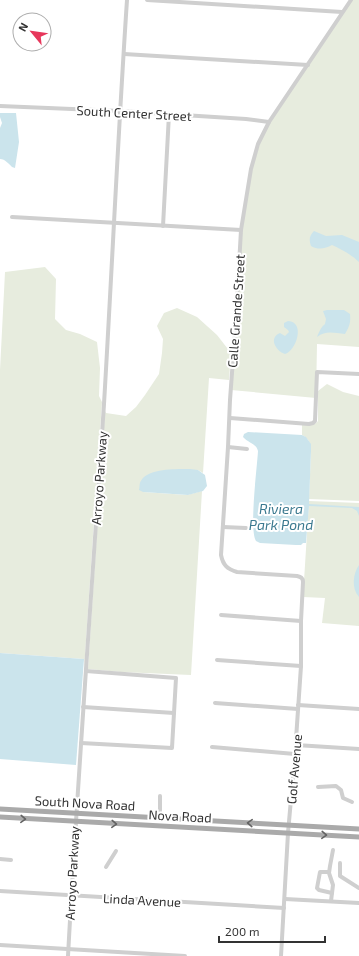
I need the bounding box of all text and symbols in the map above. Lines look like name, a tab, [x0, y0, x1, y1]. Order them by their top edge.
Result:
north arrow	[12, 12, 52, 52]
text: N	[15, 20, 30, 34]
street label: South Center Street	[76, 102, 192, 124]
street label: Calle Grande Street	[224, 254, 248, 368]
street label: Arroyo Parkway	[88, 430, 110, 525]
water label: Riviera Park Pond	[249, 500, 313, 533]
street label: Golf Avenue	[283, 733, 305, 805]
street label: South Nova Road	[34, 792, 136, 814]
street label: Nova Road	[148, 806, 212, 826]
one-way arrow	[20, 814, 26, 823]
one-way arrow	[111, 819, 117, 828]
one-way arrow	[247, 819, 253, 827]
street label: Arroyo Parkway	[62, 826, 82, 920]
one-way arrow	[321, 831, 327, 840]
street label: Linda Avenue	[103, 890, 181, 910]
scale bar	[219, 918, 325, 944]
text: 200 m	[225, 924, 259, 938]

